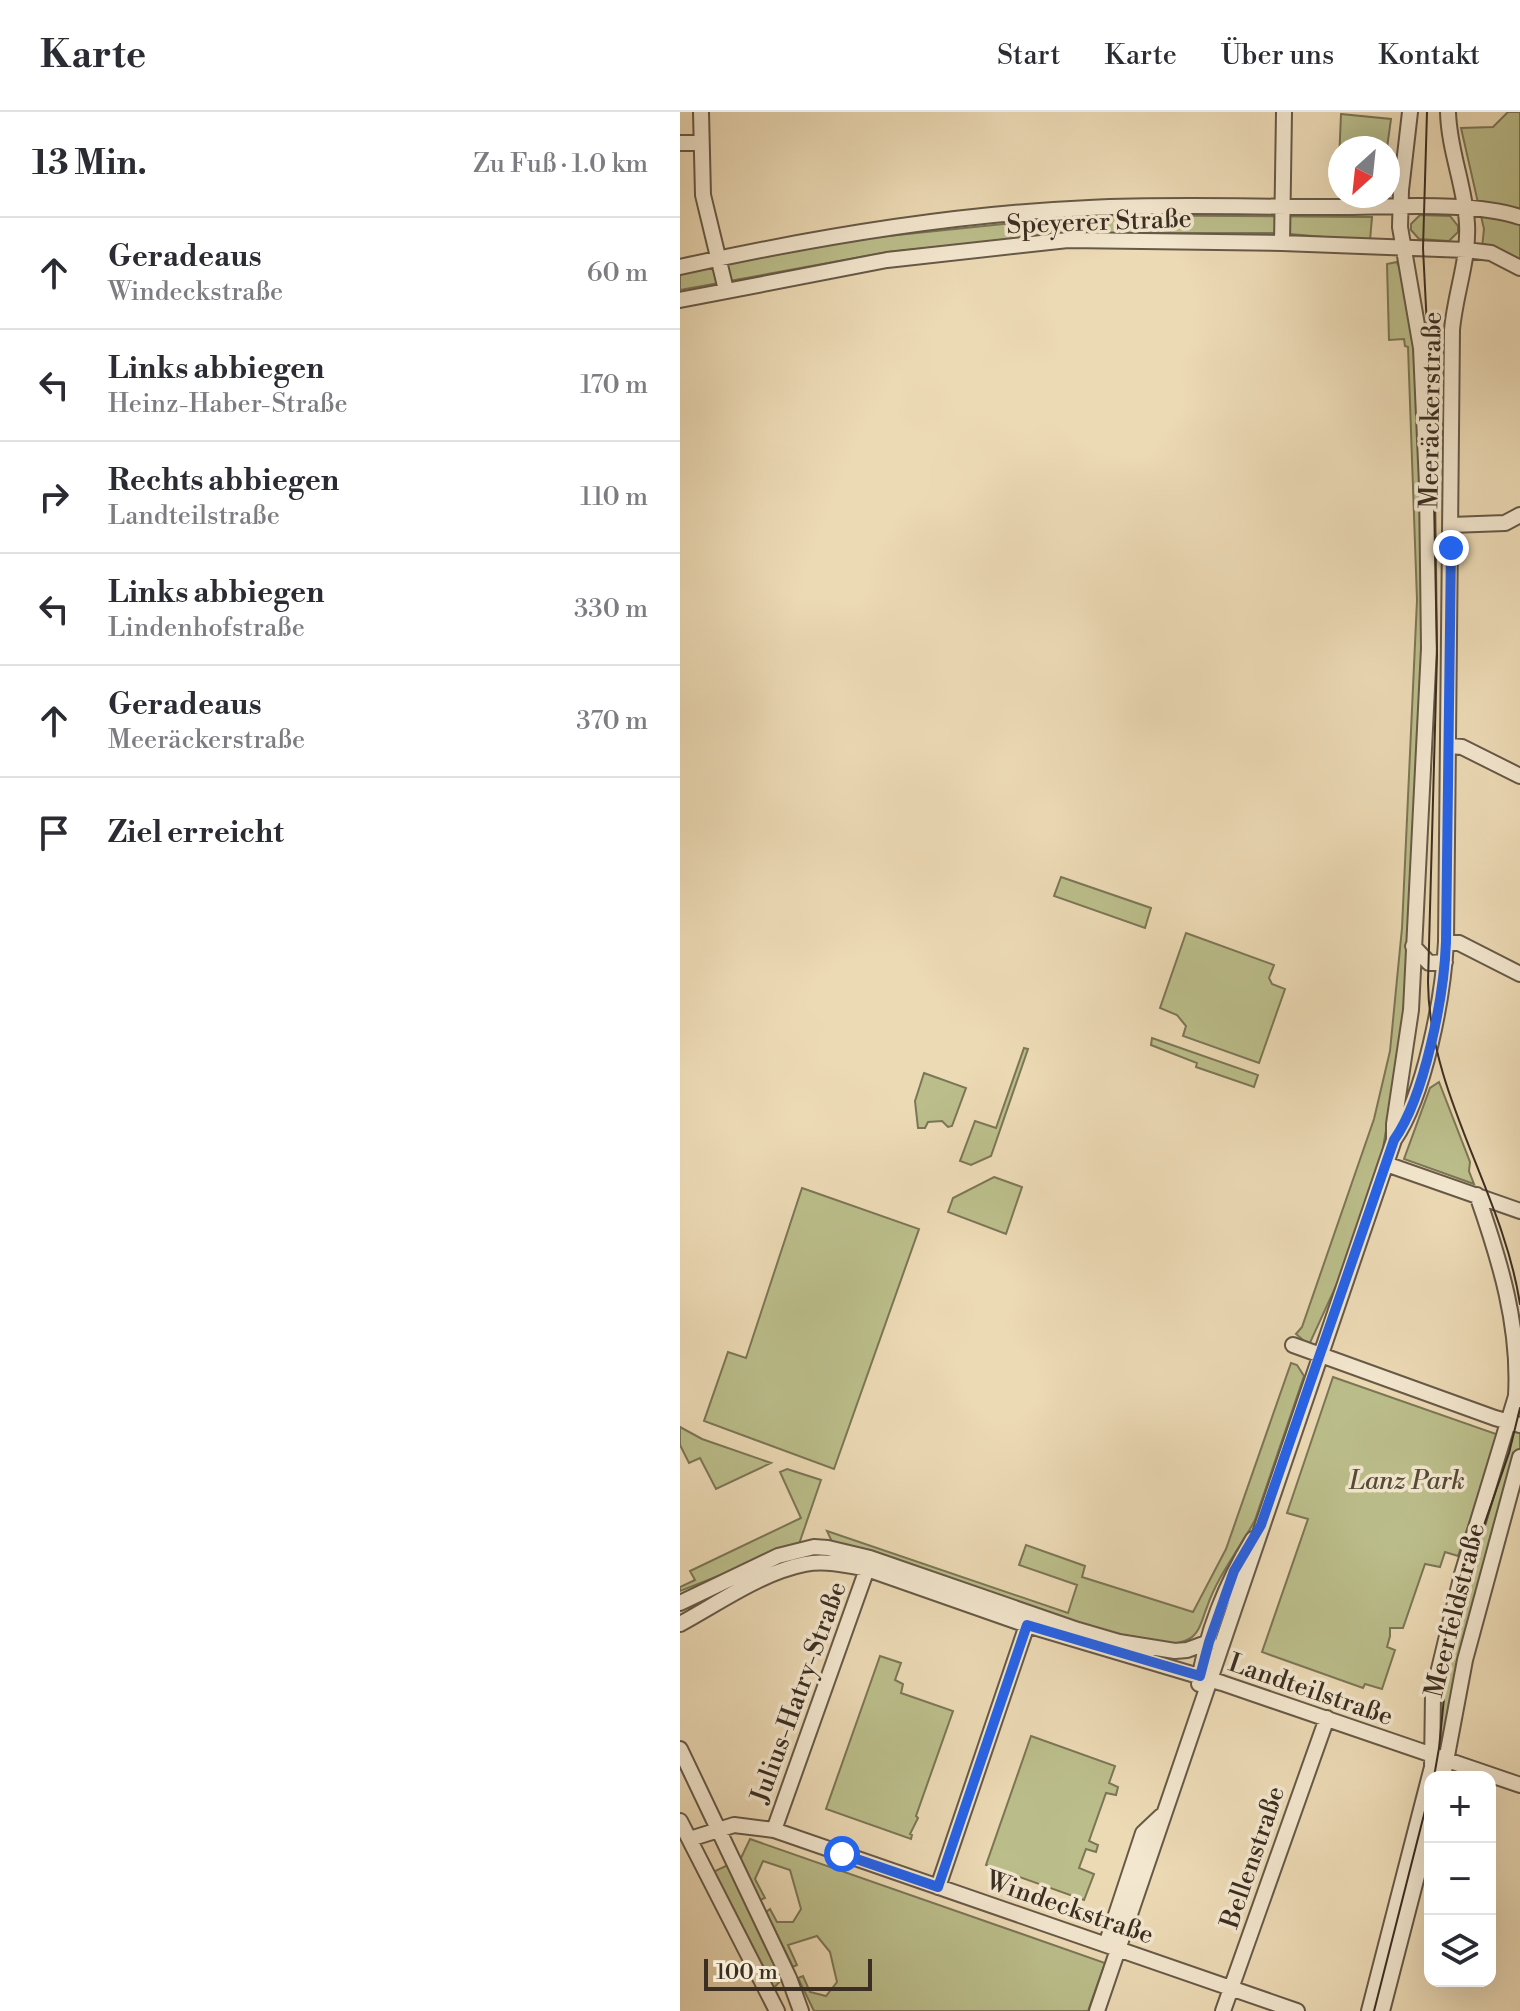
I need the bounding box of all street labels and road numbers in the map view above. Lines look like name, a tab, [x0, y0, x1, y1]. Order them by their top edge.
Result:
street label: Speyerer Straße	[1006, 203, 1192, 241]
street label: Meeräckerstraße	[1413, 311, 1449, 509]
street label: Meerfeldstraße	[1418, 1520, 1492, 1701]
street label: Julius-Hatry-Straße	[744, 1577, 854, 1808]
street label: Landteilstraße	[1224, 1647, 1397, 1733]
street label: Bellenstraße	[1213, 1782, 1292, 1934]
street label: Windeckstraße	[981, 1864, 1158, 1952]

